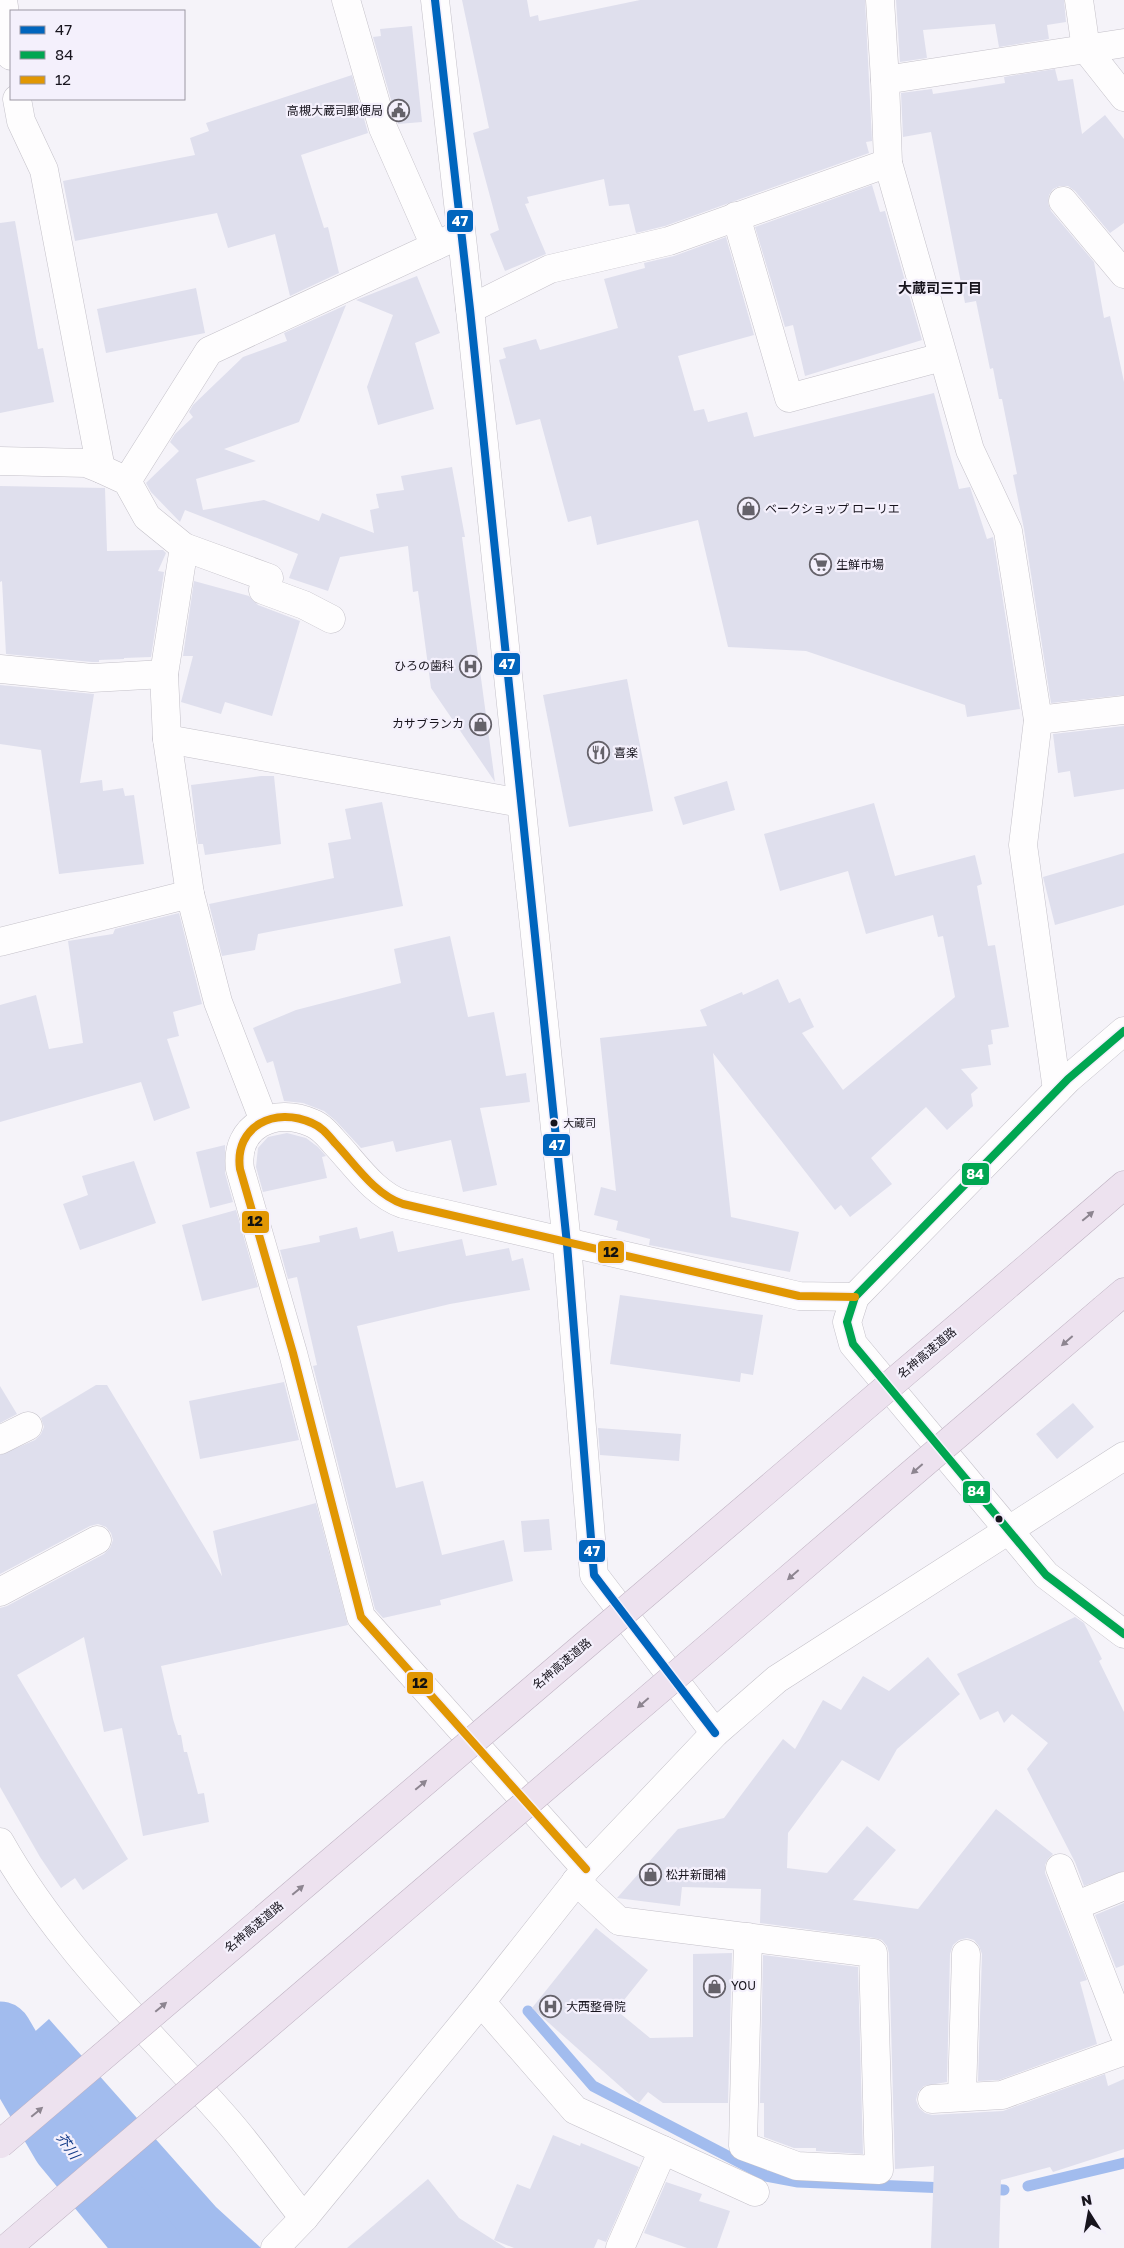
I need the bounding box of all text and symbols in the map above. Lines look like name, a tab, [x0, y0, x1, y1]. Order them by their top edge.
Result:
legend	[10, 10, 185, 100]
text: 47	[55, 20, 72, 38]
text: 84	[55, 45, 73, 63]
text: 12	[55, 70, 71, 88]
public building icon: 高槻大蔵司郵便局	[387, 99, 411, 123]
place label: 高槻大蔵司郵便局	[287, 103, 383, 118]
line badge: 47	[446, 209, 474, 233]
text: 47	[452, 212, 469, 229]
district label: 大蔵司三丁目	[898, 279, 982, 296]
shop icon: ベークショップ ローリエ	[737, 497, 761, 521]
place label: ベークショップ ローリエ	[765, 501, 900, 516]
supermarket icon: 生鮮市場	[808, 553, 832, 577]
place label: 生鮮市場	[836, 557, 884, 572]
line badge: 47	[493, 652, 521, 676]
hospital icon: ひろの歯科	[458, 654, 482, 678]
text: 47	[499, 655, 516, 672]
place label: ひろの歯科	[394, 658, 454, 673]
shop icon: カサブランカ	[468, 712, 492, 736]
place label: カサブランカ	[392, 716, 464, 731]
restaurant icon: 喜楽	[586, 741, 610, 765]
place label: 喜楽	[614, 745, 638, 760]
place label: 大蔵司	[563, 1116, 596, 1129]
marker: 大蔵司	[549, 1118, 559, 1128]
line badge: 47	[542, 1133, 571, 1157]
text: 47	[549, 1136, 566, 1153]
line badge: 84	[961, 1162, 990, 1186]
text: 84	[966, 1165, 984, 1182]
line badge: 12	[241, 1210, 270, 1234]
one-way arrow	[1081, 1210, 1094, 1221]
text: 12	[247, 1212, 263, 1229]
line badge: 12	[597, 1240, 625, 1264]
text: 12	[603, 1243, 619, 1260]
street label: 名神高速道路	[894, 1324, 959, 1382]
one-way arrow	[1061, 1335, 1073, 1346]
one-way arrow	[911, 1464, 924, 1475]
line badge: 84	[962, 1480, 991, 1504]
text: 84	[967, 1482, 985, 1499]
unlabelled marker	[994, 1514, 1004, 1524]
line badge: 47	[578, 1539, 606, 1563]
text: 47	[584, 1542, 601, 1559]
one-way arrow	[788, 1569, 800, 1581]
street label: 名神高速道路	[529, 1635, 594, 1693]
line badge: 12	[406, 1671, 434, 1695]
text: 12	[412, 1674, 428, 1691]
one-way arrow	[637, 1698, 650, 1709]
one-way arrow	[415, 1779, 428, 1790]
shop icon: 松井新聞補	[638, 1863, 662, 1887]
place label: 松井新聞補	[666, 1867, 726, 1882]
one-way arrow	[291, 1884, 303, 1896]
street label: 名神高速道路	[221, 1898, 286, 1956]
shop icon: YOU	[703, 1974, 727, 1998]
place label: YOU	[731, 1978, 756, 1993]
hospital icon: 大西整骨院	[538, 1995, 562, 2019]
place label: 大西整骨院	[566, 1999, 626, 2014]
one-way arrow	[154, 2001, 167, 2012]
one-way arrow	[30, 2107, 43, 2118]
water label: 芥川	[53, 2129, 85, 2164]
north arrow	[1064, 2188, 1114, 2238]
text: N	[1080, 2190, 1093, 2209]

